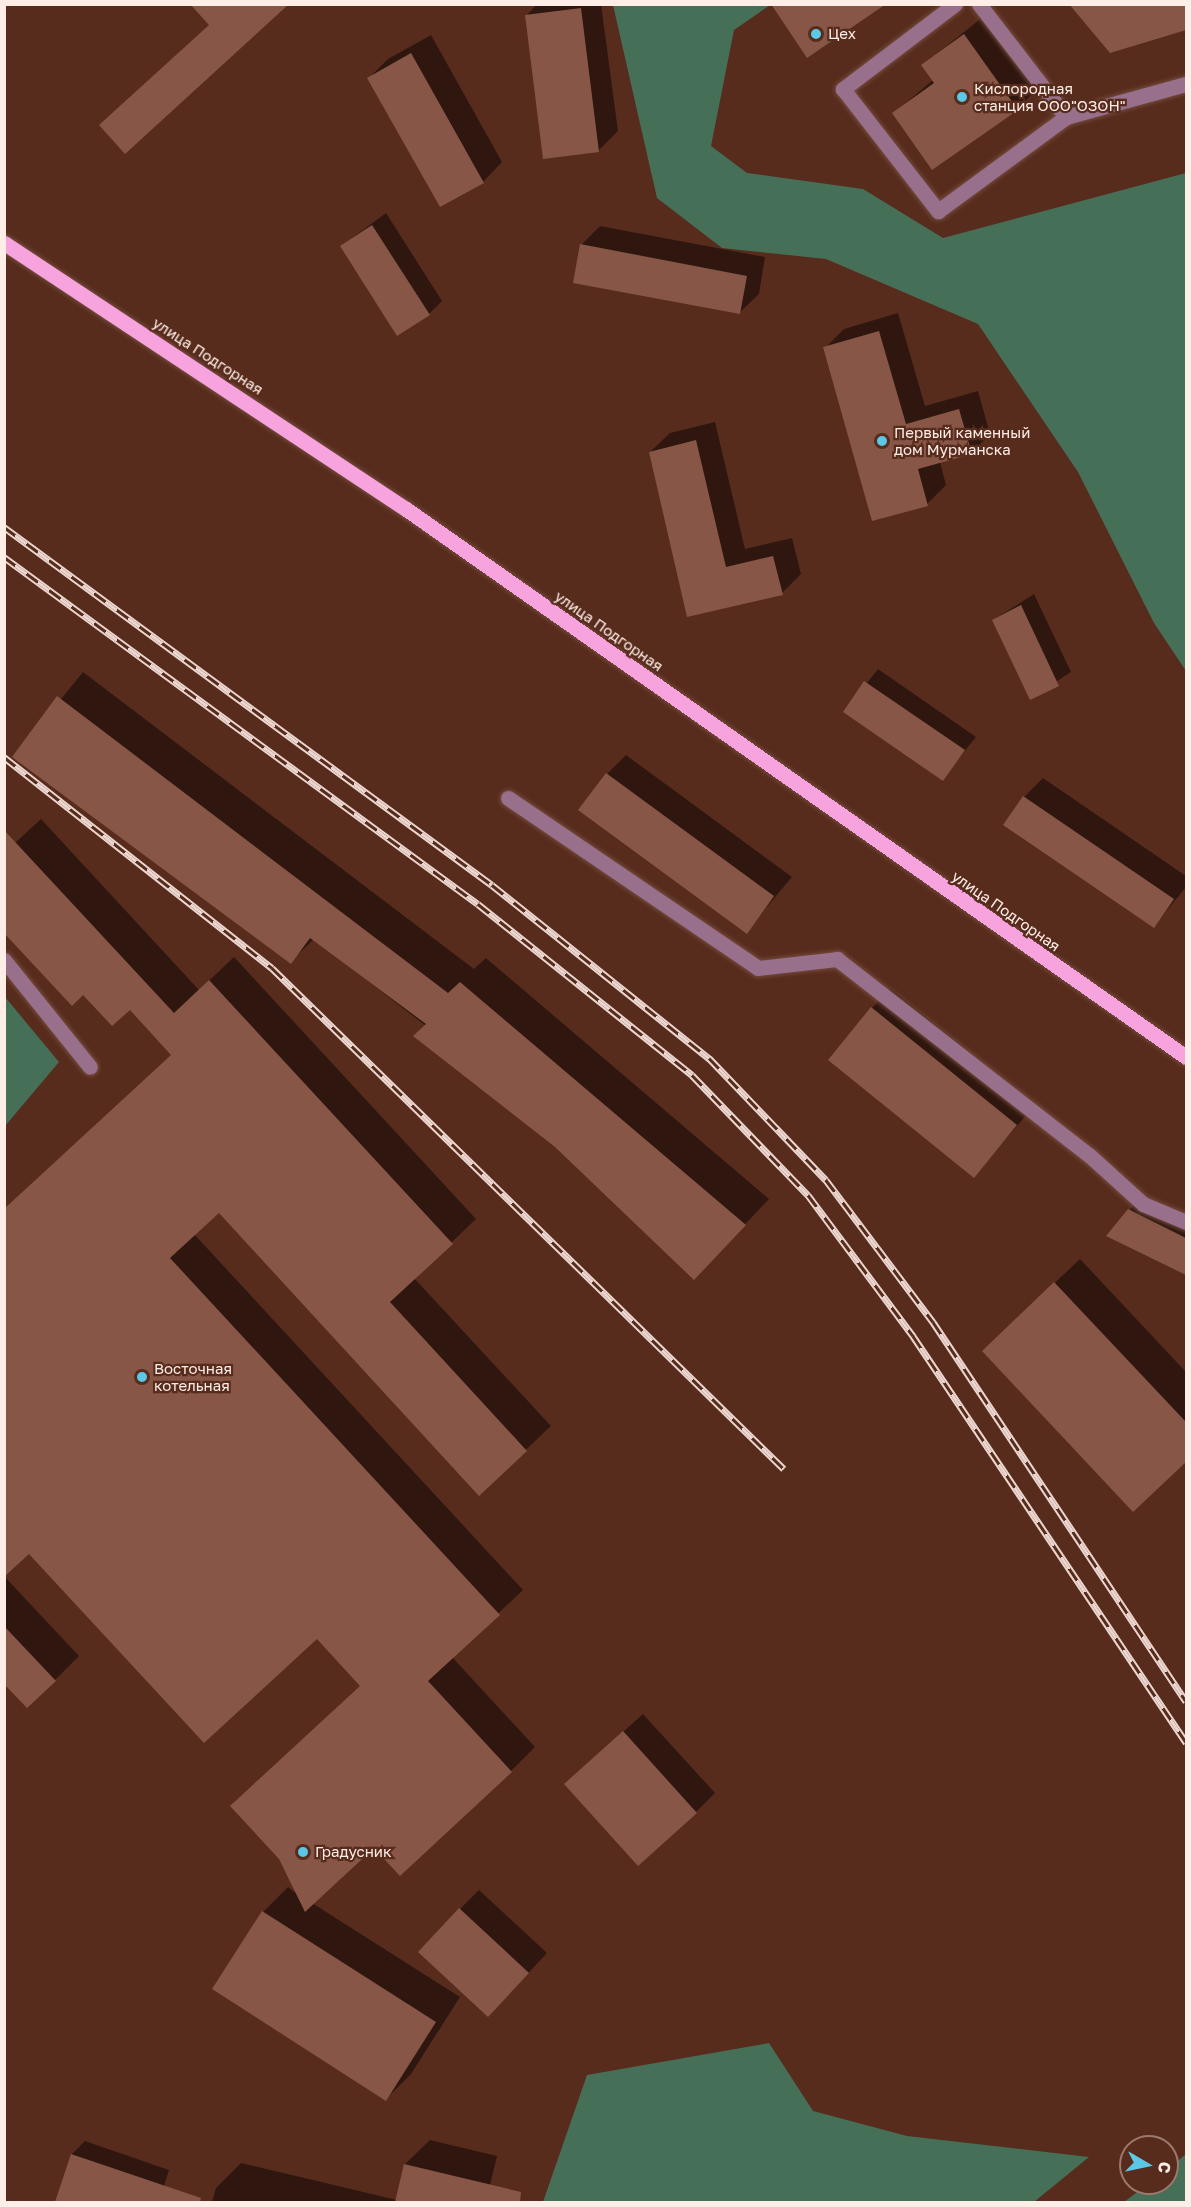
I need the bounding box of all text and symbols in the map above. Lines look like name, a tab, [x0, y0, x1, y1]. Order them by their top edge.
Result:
place label: Цех	[828, 25, 856, 43]
marker: Цех	[809, 27, 823, 41]
place label: Кислородная станция ООО"ОЗОН"	[974, 79, 1126, 114]
marker: Кислородная станция ООО"ОЗОН"	[955, 90, 969, 104]
street label: улица Подгорная	[149, 314, 267, 398]
place label: Первый каменный дом Мурманска	[894, 423, 1030, 458]
marker: Первый каменный дом Мурманска	[875, 434, 889, 448]
street label: улица Подгорная	[551, 587, 667, 675]
street label: улица Подгорная	[948, 867, 1064, 955]
place label: Восточная котельная	[154, 1359, 232, 1394]
marker: Восточная котельная	[135, 1370, 149, 1384]
place label: Градусник	[315, 1843, 392, 1861]
marker: Градусник	[296, 1845, 310, 1859]
north arrow	[1119, 2135, 1179, 2195]
text: С	[1154, 2160, 1176, 2175]

